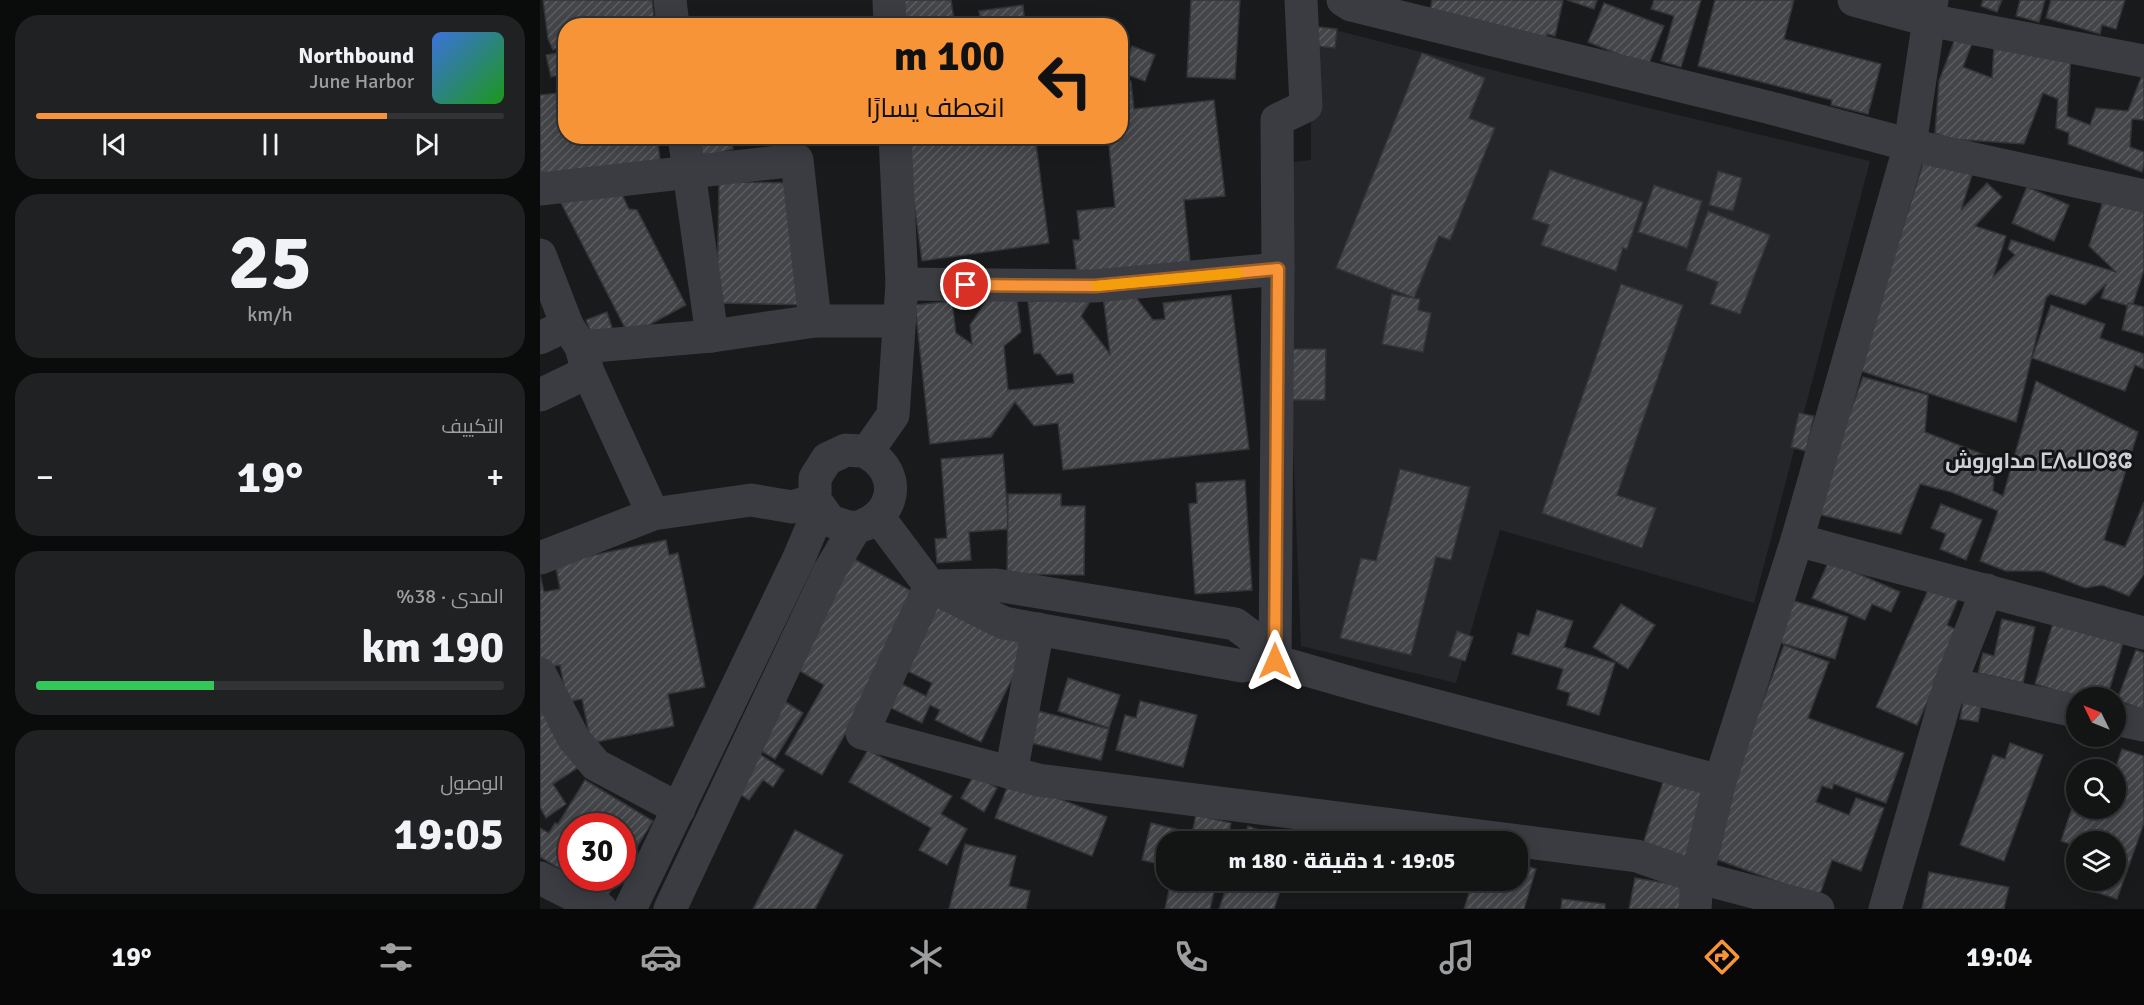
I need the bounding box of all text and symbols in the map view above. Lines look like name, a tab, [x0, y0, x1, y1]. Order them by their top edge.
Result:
text: 100 m	[894, 31, 1005, 82]
text: Northbound	[298, 42, 414, 69]
icon: left	[1026, 42, 1104, 120]
text: June Harbor	[309, 69, 414, 94]
text: انعطف يسارًا	[866, 92, 1005, 125]
icon: previous	[98, 128, 131, 161]
icon: pause	[254, 128, 287, 161]
icon: next	[410, 128, 443, 161]
text: 25	[228, 215, 312, 311]
pin	[940, 259, 991, 310]
icon: arrive	[949, 268, 982, 301]
text: km/h	[247, 302, 293, 327]
text: التكييف	[441, 414, 504, 439]
district label: مداوروش ⵎⴷⴰⵡⵔⵓⵛ	[1945, 448, 2133, 474]
text: 19°	[237, 450, 303, 505]
text: −	[36, 457, 54, 498]
text: +	[486, 457, 504, 498]
text: المدى · 38%	[396, 584, 504, 609]
text: 190 km	[361, 620, 504, 675]
position arrow	[1243, 629, 1307, 693]
north arrow	[2066, 687, 2126, 747]
map controls	[2066, 687, 2126, 891]
button: search	[2066, 759, 2126, 819]
text: الوصول	[440, 771, 504, 796]
text: 19:05	[394, 807, 504, 862]
speed limit sign: 30	[558, 813, 636, 891]
button: layers	[2066, 831, 2126, 891]
text: 19:05 · 1 دقيقة · 180 m	[1229, 847, 1455, 874]
icon: filters	[375, 936, 417, 978]
icon: car	[640, 936, 682, 978]
icon: climate	[905, 936, 947, 978]
icon: phone	[1170, 936, 1212, 978]
icon: music	[1436, 936, 1478, 978]
icon: directions	[1701, 936, 1743, 978]
text: 19°	[112, 941, 152, 974]
text: 19:04	[1966, 941, 2032, 974]

